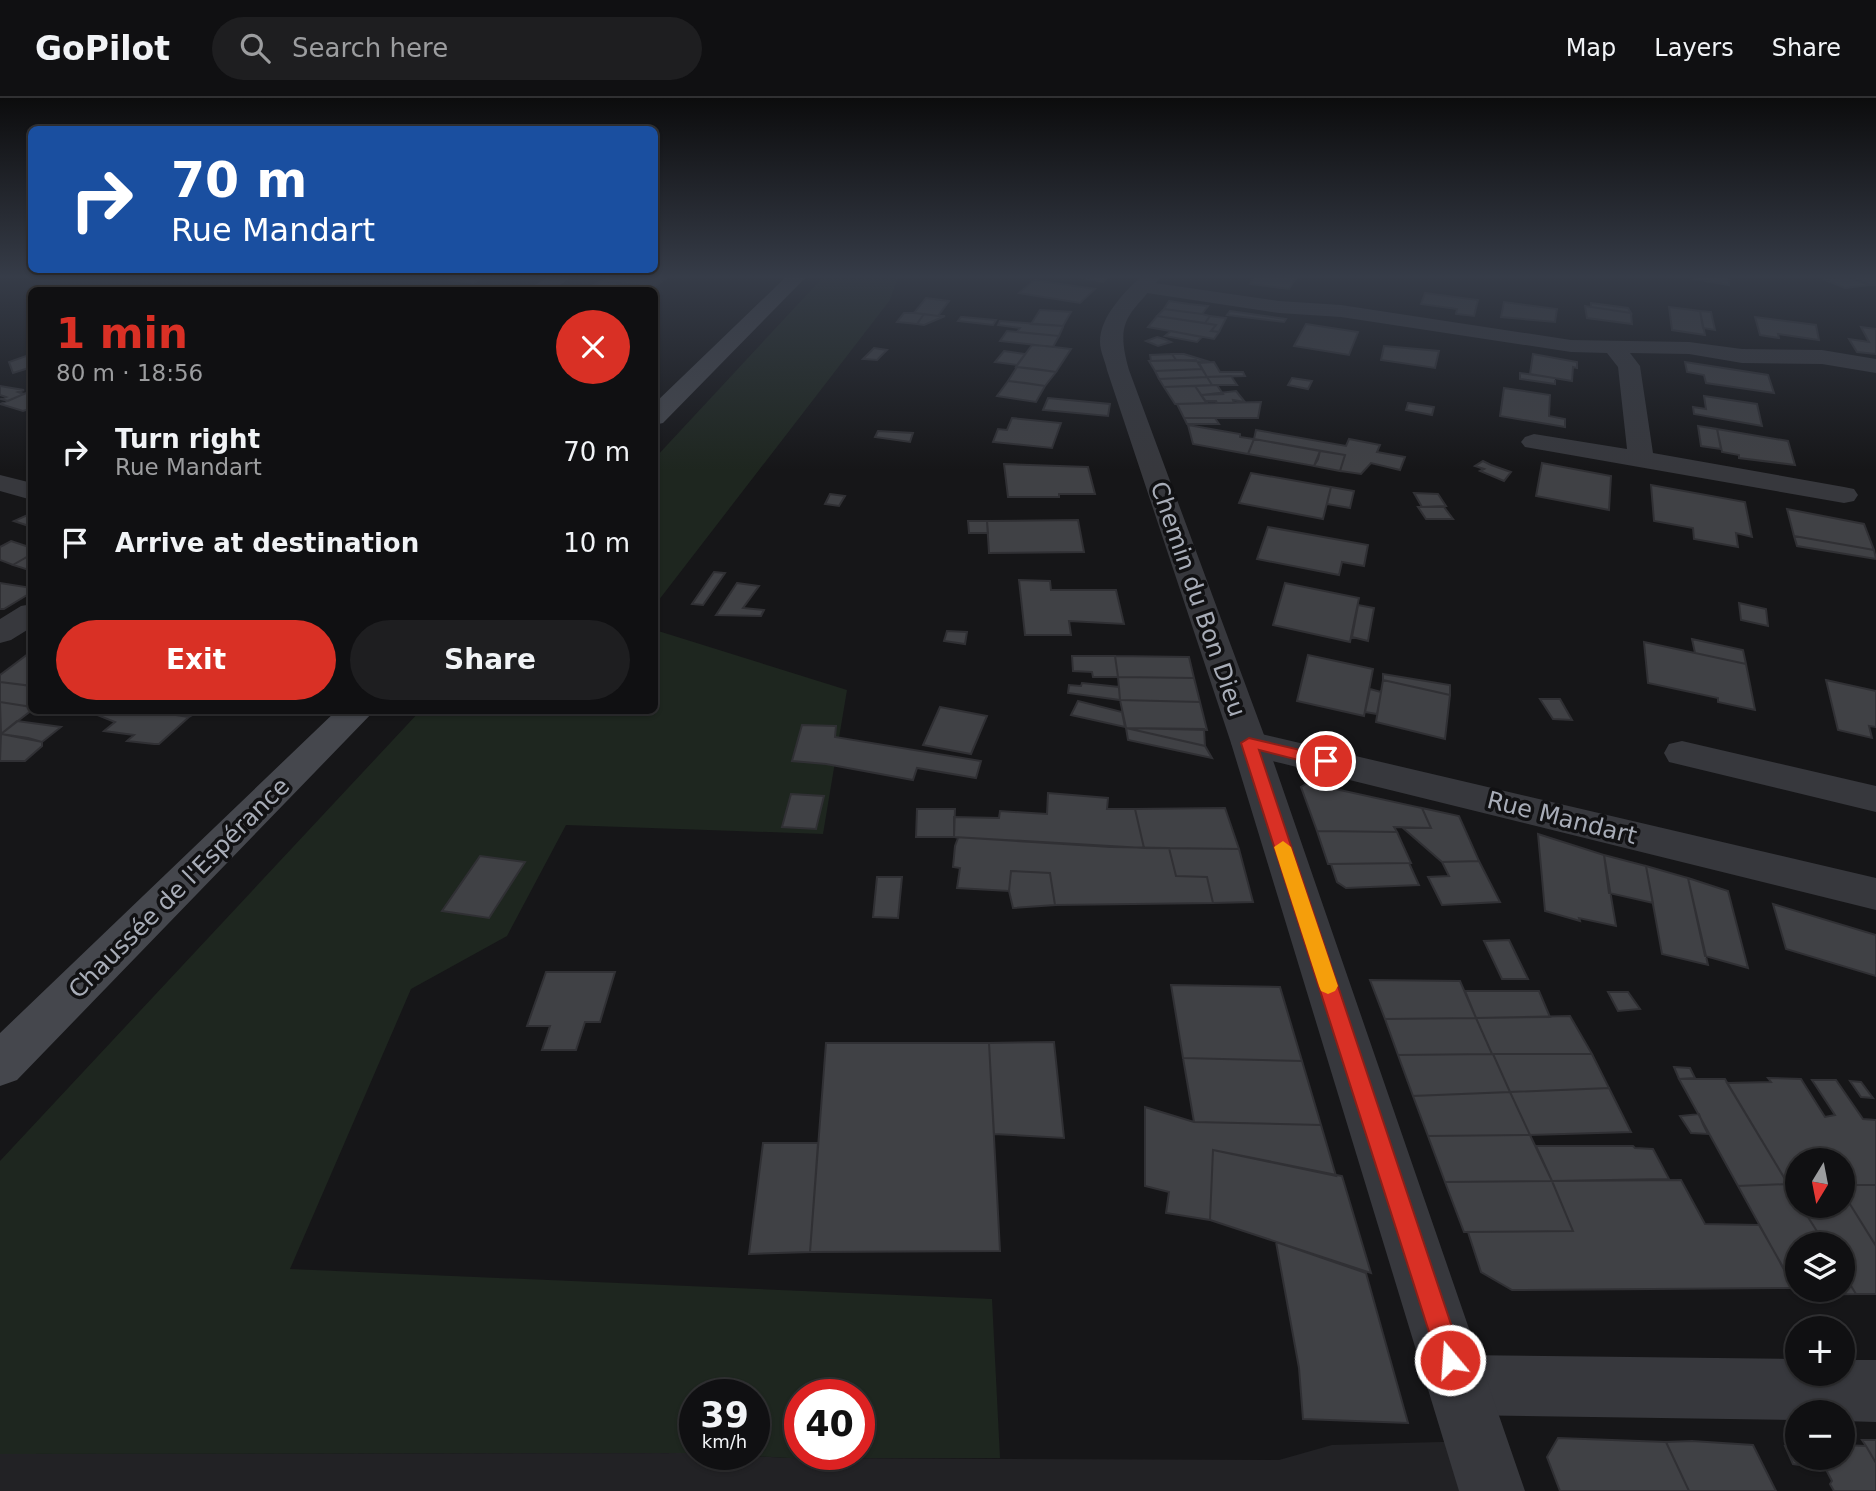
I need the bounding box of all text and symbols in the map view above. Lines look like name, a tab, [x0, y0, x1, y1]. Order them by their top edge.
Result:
search box	[212, 17, 702, 80]
text: GoPilot	[35, 29, 170, 68]
icon: search	[236, 29, 274, 67]
text: Search here	[292, 33, 448, 63]
text: Map	[1566, 34, 1616, 62]
text: Layers	[1654, 34, 1734, 62]
text: Share	[1772, 34, 1841, 62]
text: 70 m	[171, 152, 307, 209]
icon: right	[56, 154, 147, 245]
text: Rue Mandart	[171, 211, 375, 249]
text: 1 min	[56, 309, 188, 358]
button: close	[556, 310, 630, 384]
text: 80 m · 18:56	[56, 360, 203, 386]
text: Turn right	[115, 424, 260, 454]
icon: right	[56, 433, 94, 471]
text: 70 m	[563, 437, 630, 467]
text: Rue Mandart	[115, 454, 262, 480]
street label: Chemin du Bon Dieu	[1145, 478, 1251, 720]
icon: arrive	[56, 524, 94, 562]
text: Arrive at destination	[115, 528, 419, 558]
text: 10 m	[563, 528, 630, 558]
button: Exit	[56, 620, 336, 700]
button: Share	[350, 620, 630, 700]
pin	[1296, 731, 1356, 791]
icon: arrive	[1307, 742, 1345, 780]
street label: Chaussée de l'Espérance	[63, 772, 295, 1004]
street label: Rue Mandart	[1484, 786, 1640, 850]
north arrow	[1785, 1148, 1855, 1218]
map controls	[1785, 1148, 1855, 1470]
button: layers	[1785, 1232, 1855, 1302]
button: +	[1785, 1316, 1855, 1386]
position arrow	[1413, 1323, 1487, 1397]
speed limit sign: 40	[784, 1379, 875, 1470]
text: 39	[700, 1395, 749, 1435]
button: −	[1785, 1400, 1855, 1470]
text: km/h	[702, 1431, 747, 1452]

